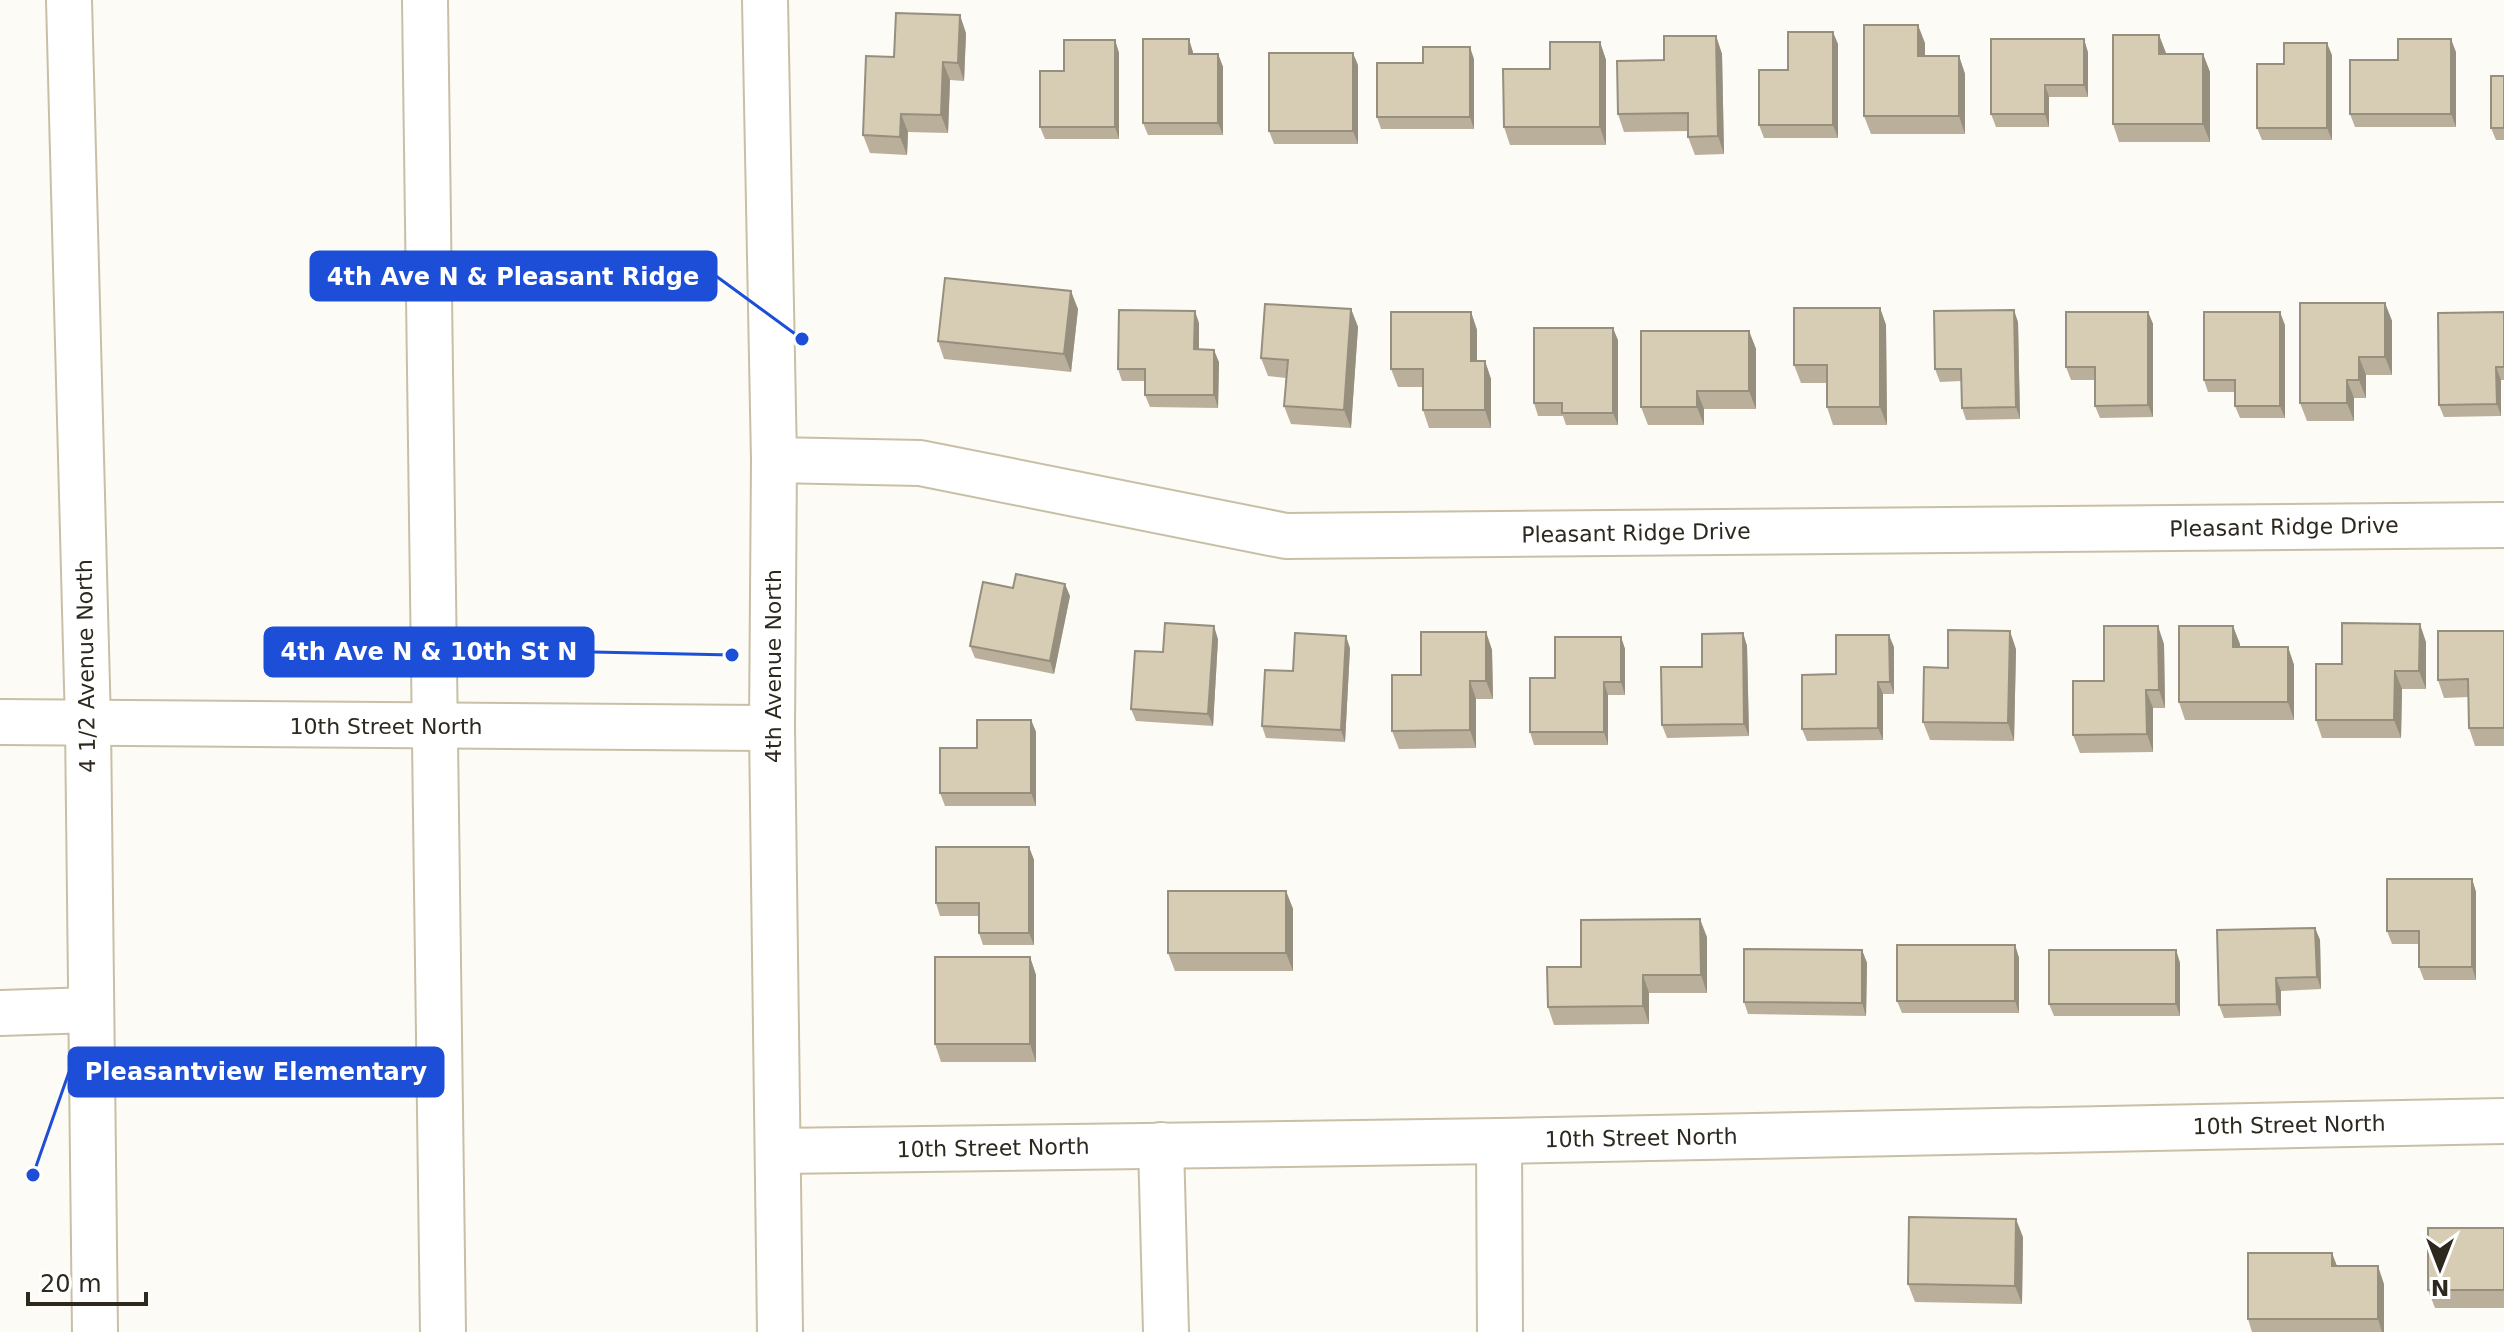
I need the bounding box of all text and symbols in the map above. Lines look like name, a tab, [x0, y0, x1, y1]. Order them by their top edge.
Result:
callout: 4th Ave N & Pleasant Ridge	[311, 252, 716, 300]
text: 4th Ave N & Pleasant Ridge	[327, 263, 699, 291]
street label: Pleasant Ridge Drive	[2169, 512, 2399, 542]
street label: Pleasant Ridge Drive	[1521, 518, 1751, 548]
street label: 4 1/2 Avenue North	[72, 559, 100, 773]
street label: 4th Avenue North	[761, 569, 786, 763]
callout: 4th Ave N & 10th St N	[265, 628, 593, 676]
text: 4th Ave N & 10th St N	[281, 638, 577, 666]
street label: 10th Street North	[290, 714, 482, 739]
callout: Pleasantview Elementary	[69, 1048, 443, 1096]
text: Pleasantview Elementary	[85, 1058, 428, 1086]
street label: 10th Street North	[2192, 1111, 2386, 1139]
street label: 10th Street North	[1544, 1124, 1738, 1152]
street label: 10th Street North	[896, 1134, 1090, 1162]
north arrow	[2400, 1228, 2480, 1308]
scale bar	[28, 1256, 146, 1306]
text: 20 m	[40, 1270, 102, 1298]
text: N	[2431, 1275, 2449, 1300]

